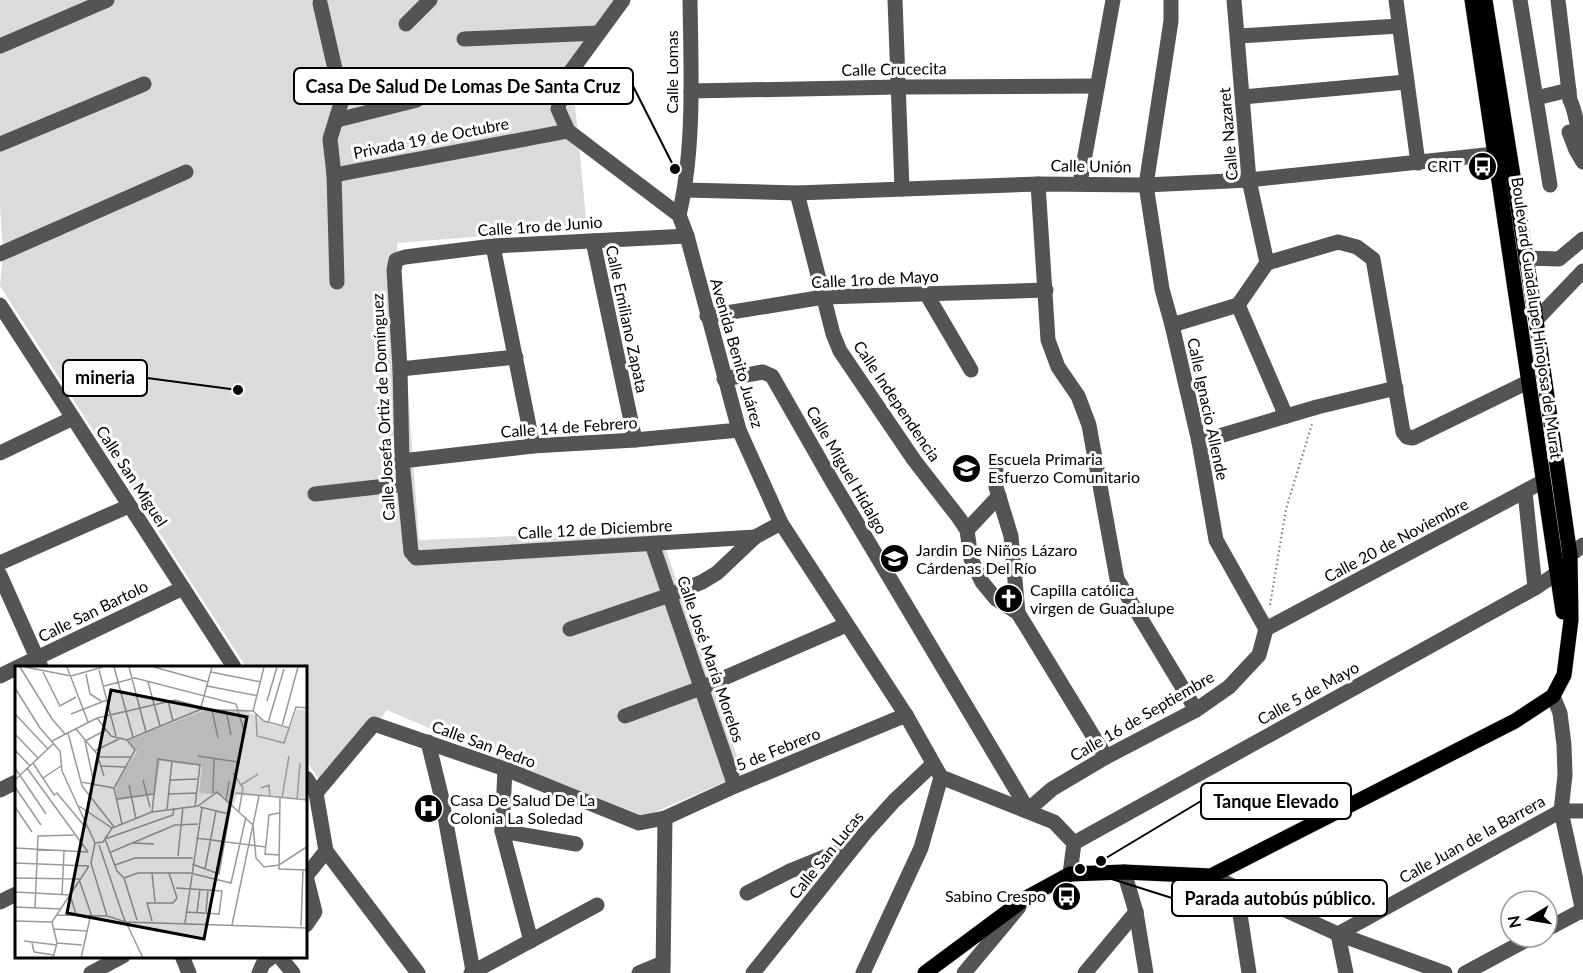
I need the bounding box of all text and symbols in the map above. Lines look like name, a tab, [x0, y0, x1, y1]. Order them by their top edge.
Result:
street label: Calle Lomas	[662, 30, 681, 114]
street label: Calle Crucecita	[841, 58, 947, 79]
callout: Casa De Salud De Lomas De Santa Cruz	[294, 68, 633, 104]
text: Casa De Salud De Lomas De Santa Cruz	[305, 75, 621, 97]
street label: Calle Nazaret	[1214, 86, 1241, 181]
street label: Privada 19 de Octubre	[351, 113, 510, 162]
bus stop icon: CRIT	[1467, 150, 1499, 182]
street label: Calle Unión	[1050, 155, 1132, 176]
place label: CRIT	[1427, 156, 1463, 175]
street label: Boulevard Guadalupe Hinojosa de Murat	[1508, 176, 1567, 460]
street label: Calle 1ro de Junio	[477, 212, 603, 239]
street label: Calle Emiliano Zapata	[603, 243, 652, 394]
street label: Calle 1ro de Mayo	[811, 266, 939, 291]
street label: Avenida Benito Juárez	[707, 276, 768, 430]
street label: Calle Josefa Ortiz de Domínguez	[367, 293, 398, 521]
street label: Calle Ignacio Allende	[1184, 336, 1233, 482]
street label: Calle Independencia	[850, 337, 945, 465]
callout: mineria	[63, 360, 147, 396]
text: mineria	[75, 366, 135, 388]
street label: Calle Miguel Hidalgo	[803, 402, 892, 537]
street label: Calle 14 de Febrero	[500, 412, 638, 441]
street label: Calle San Miguel	[93, 422, 172, 530]
place label: Escuela Primaria Esfuerzo Comunitario	[988, 449, 1140, 486]
school or university icon: Escuela Primaria Esfuerzo Comunitario	[951, 452, 983, 484]
street label: Calle 20 de Noviembre	[1321, 494, 1471, 586]
street label: Calle 12 de Diciembre	[517, 515, 673, 542]
place label: Jardin De Niños Lázaro Cárdenas Del Río	[916, 540, 1077, 577]
school or university icon: Jardin De Niños Lázaro Cárdenas Del Río	[879, 543, 911, 575]
street label: Calle José María Morelos	[674, 573, 749, 745]
street label: Calle San Bartolo	[35, 576, 151, 645]
place label: Capilla católica virgen de Guadalupe	[1030, 580, 1174, 617]
church icon: Capilla católica virgen de Guadalupe	[993, 583, 1025, 615]
street label: Calle 5 de Mayo	[1254, 657, 1362, 728]
inset map	[15, 666, 308, 958]
street label: Calle 16 de Septiembre	[1066, 667, 1217, 765]
street label: Calle San Pedro	[429, 716, 539, 771]
street label: 5 de Febrero	[733, 723, 823, 774]
callout: Tanque Elevado	[1201, 783, 1351, 819]
place label: Casa De Salud De La Colonia La Soledad	[450, 790, 595, 827]
text: Tanque Elevado	[1213, 790, 1339, 812]
street label: Calle Juan de la Barrera	[1396, 791, 1548, 887]
hospital icon: Casa De Salud De La Colonia La Soledad	[413, 793, 445, 825]
street label: Calle San Lucas	[784, 807, 867, 902]
bus stop icon: Sabino Crespo	[1051, 880, 1083, 912]
callout: Parada autobús público.	[1172, 880, 1387, 916]
place label: Sabino Crespo	[945, 886, 1046, 905]
text: Parada autobús público.	[1184, 887, 1376, 909]
north arrow	[1499, 889, 1559, 949]
text: N	[1503, 914, 1524, 930]

